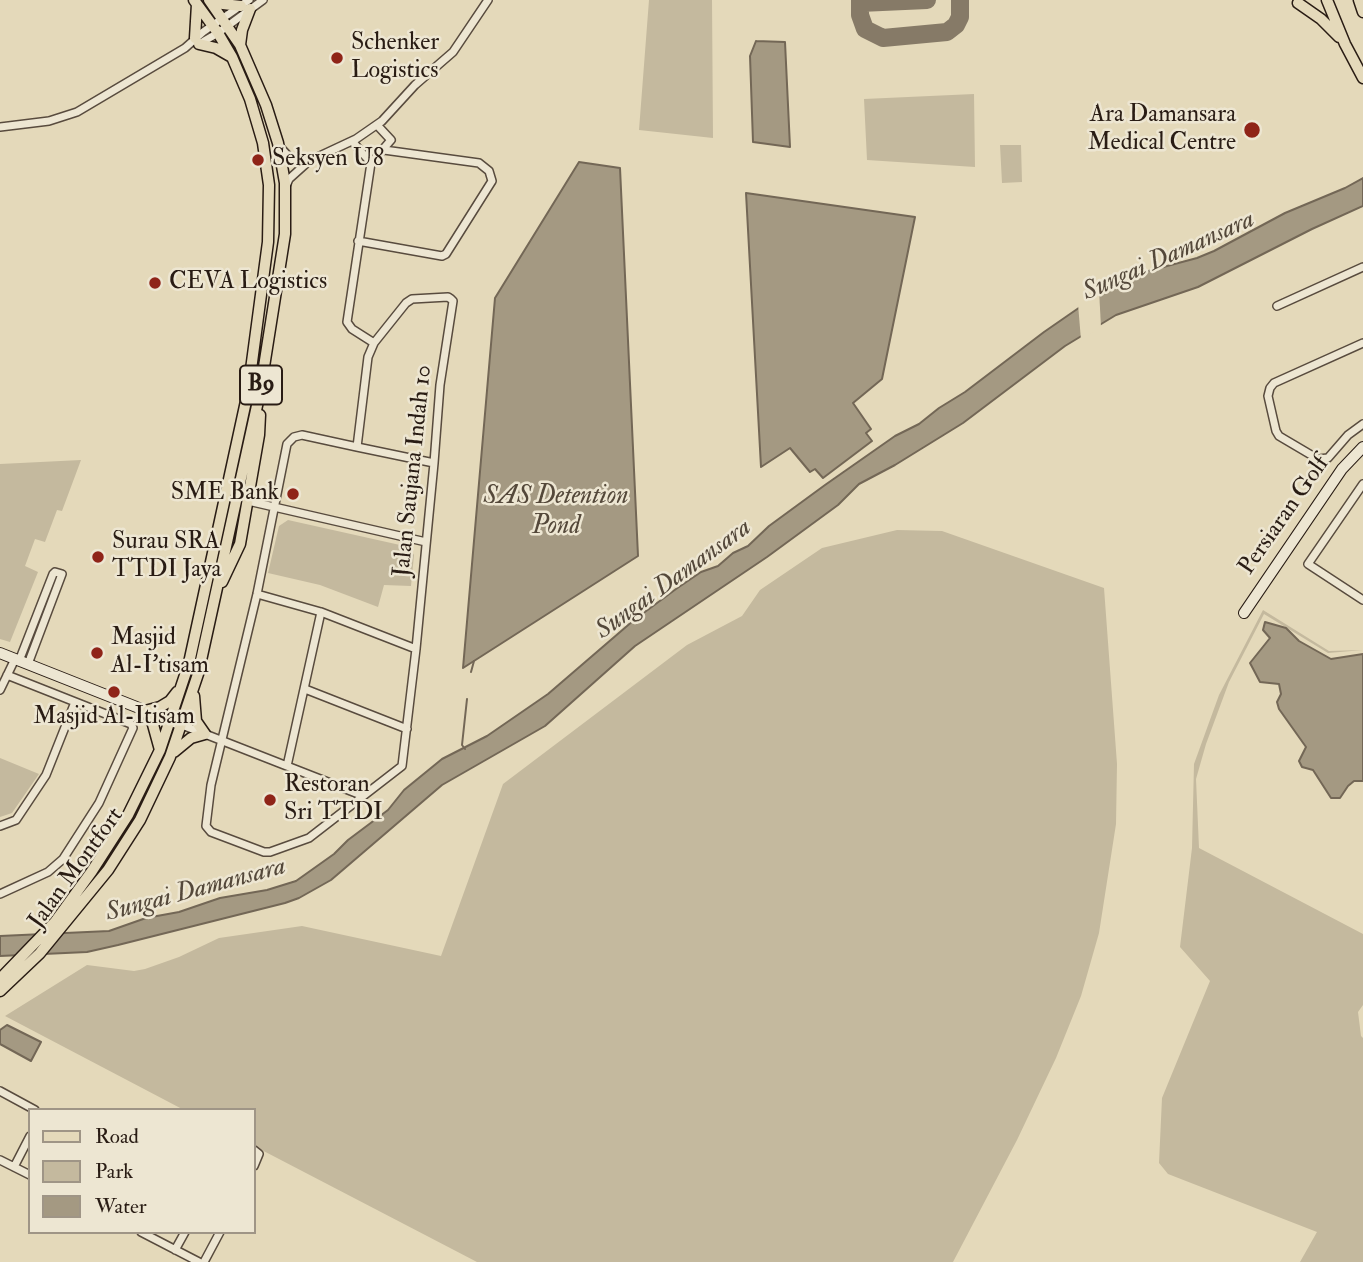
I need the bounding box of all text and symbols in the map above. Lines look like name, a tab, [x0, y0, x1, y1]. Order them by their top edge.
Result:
place label: Schenker Logistics	[351, 30, 439, 86]
marker: Schenker Logistics	[329, 50, 345, 66]
place label: Ara Damansara Medical Centre	[1088, 102, 1236, 158]
marker: Ara Damansara Medical Centre	[1242, 120, 1262, 140]
place label: Seksyen U8	[272, 146, 384, 174]
marker: Seksyen U8	[250, 152, 266, 168]
water label: Sungai Damansara	[1078, 205, 1260, 309]
place label: CEVA Logistics	[169, 269, 327, 297]
marker: CEVA Logistics	[147, 275, 163, 291]
street label: Jalan Saujana Indah 10	[389, 364, 439, 578]
road number: B9	[240, 366, 282, 404]
street label: Persiaran Golf	[1233, 451, 1337, 581]
place label: SME Bank	[171, 480, 279, 508]
water label: SAS Detention Pond	[484, 481, 628, 542]
marker: SME Bank	[285, 486, 301, 502]
water label: Sungai Damansara	[590, 513, 758, 647]
place label: Surau SRA TTDI Jaya	[112, 529, 221, 585]
marker: Surau SRA TTDI Jaya	[90, 549, 106, 565]
place label: Masjid Al-I'tisam	[111, 625, 209, 681]
marker: Masjid Al-I'tisam	[89, 645, 105, 661]
marker: Masjid Al-Itisam	[106, 684, 122, 700]
place label: Masjid Al-Itisam	[33, 704, 195, 732]
place label: Restoran Sri TTDI	[284, 772, 383, 828]
marker: Restoran Sri TTDI	[262, 792, 278, 808]
street label: Jalan Montfort	[23, 803, 131, 935]
water label: Sungai Damansara	[103, 852, 289, 930]
legend	[28, 1108, 256, 1234]
text: Road	[95, 1123, 139, 1150]
text: Park	[95, 1158, 133, 1185]
text: Water	[95, 1193, 147, 1220]

